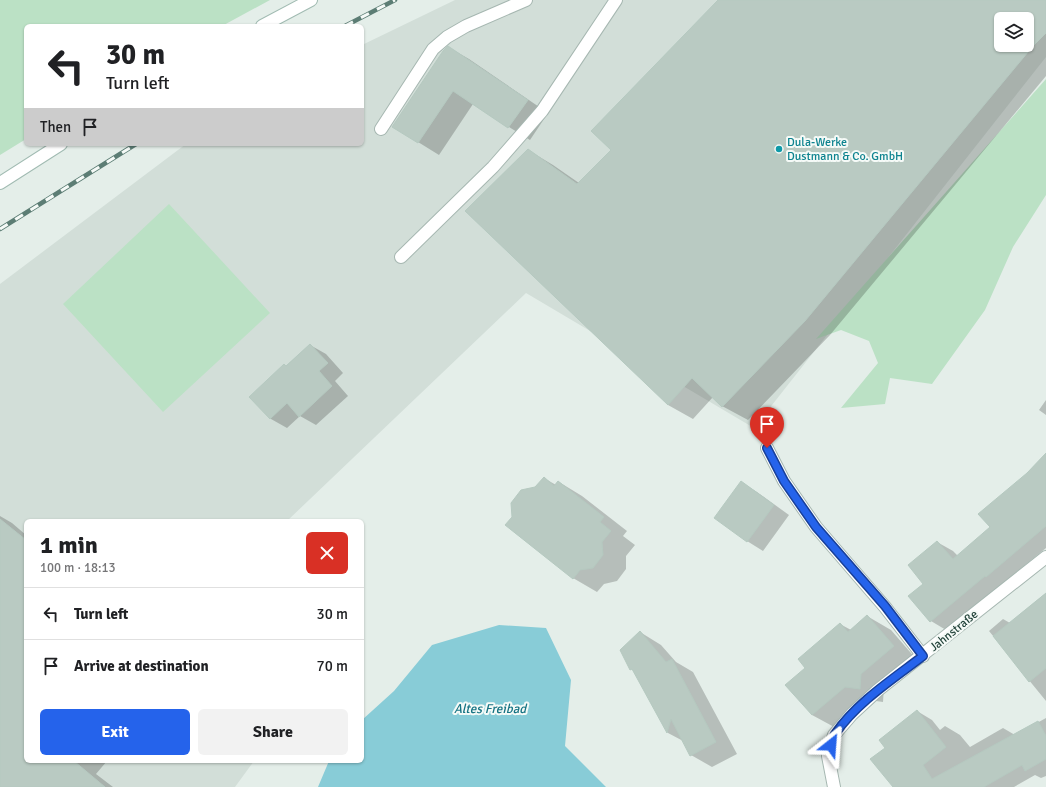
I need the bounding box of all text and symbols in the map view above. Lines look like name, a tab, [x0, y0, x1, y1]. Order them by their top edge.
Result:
map controls	[994, 12, 1034, 52]
button: layers	[994, 12, 1034, 52]
text: 30 m	[106, 38, 165, 72]
icon: left	[40, 40, 92, 92]
text: Turn left	[106, 72, 169, 94]
icon: arrive	[79, 116, 101, 138]
text: Then	[40, 118, 71, 136]
place label: Dula-Werke Dustmann & Co. GmbH	[787, 135, 903, 164]
marker: Dula-Werke Dustmann & Co. GmbH	[774, 144, 784, 154]
pin	[750, 407, 784, 448]
icon: arrive	[756, 413, 778, 435]
text: 1 min	[40, 530, 98, 560]
button: close	[306, 532, 348, 574]
text: 100 m · 18:13	[40, 560, 116, 576]
icon: left	[40, 603, 62, 625]
text: Turn left	[74, 605, 128, 623]
text: 30 m	[317, 605, 348, 623]
street label: Jahnstraße	[927, 607, 981, 655]
icon: arrive	[40, 655, 62, 677]
text: Arrive at destination	[74, 657, 209, 675]
text: 70 m	[317, 657, 348, 675]
water label: Altes Freibad	[454, 701, 528, 717]
button: Exit	[40, 709, 190, 755]
button: Share	[198, 709, 348, 755]
position arrow	[810, 724, 852, 766]

